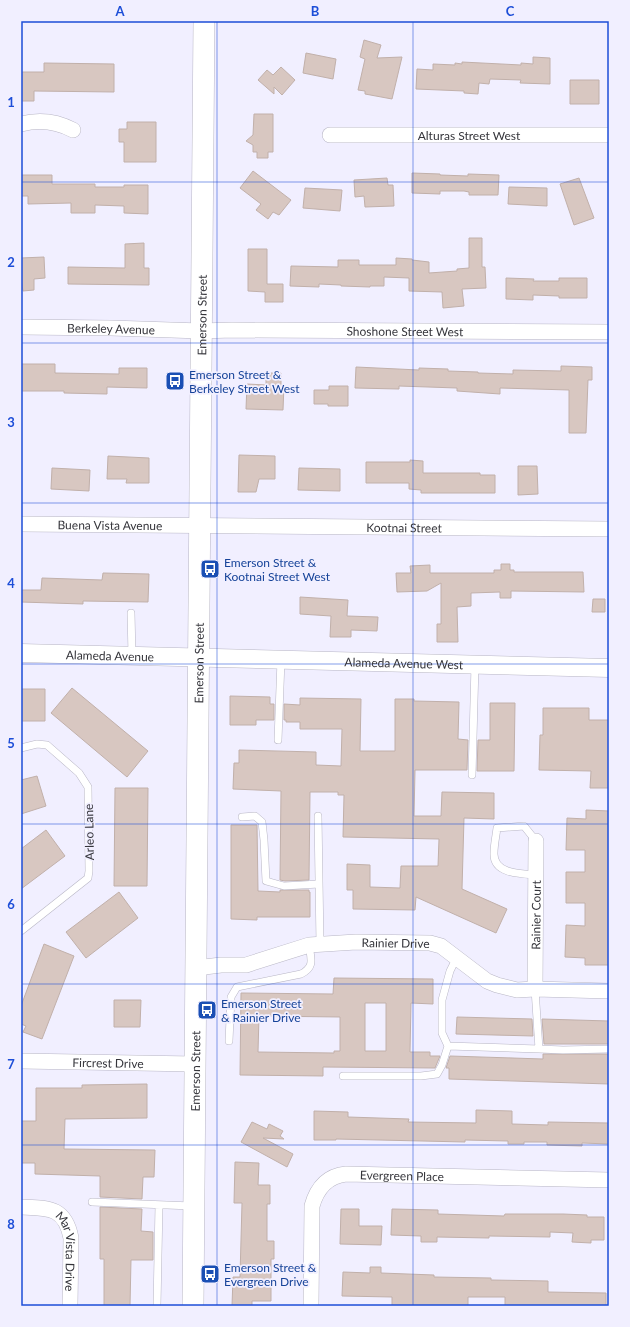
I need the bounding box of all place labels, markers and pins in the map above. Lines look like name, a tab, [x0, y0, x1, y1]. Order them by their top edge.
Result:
place label: Emerson Street & Berkeley Street West	[189, 367, 300, 396]
bus stop icon: Emerson Street & Berkeley Street West	[164, 370, 186, 392]
place label: Emerson Street & Kootnai Street West	[224, 555, 331, 584]
bus stop icon: Emerson Street & Kootnai Street West	[199, 558, 221, 580]
place label: Emerson Street & Rainier Drive	[221, 996, 302, 1025]
bus stop icon: Emerson Street & Rainier Drive	[196, 999, 218, 1021]
place label: Emerson Street & Evergreen Drive	[224, 1260, 317, 1289]
bus stop icon: Emerson Street & Evergreen Drive	[199, 1263, 221, 1285]

